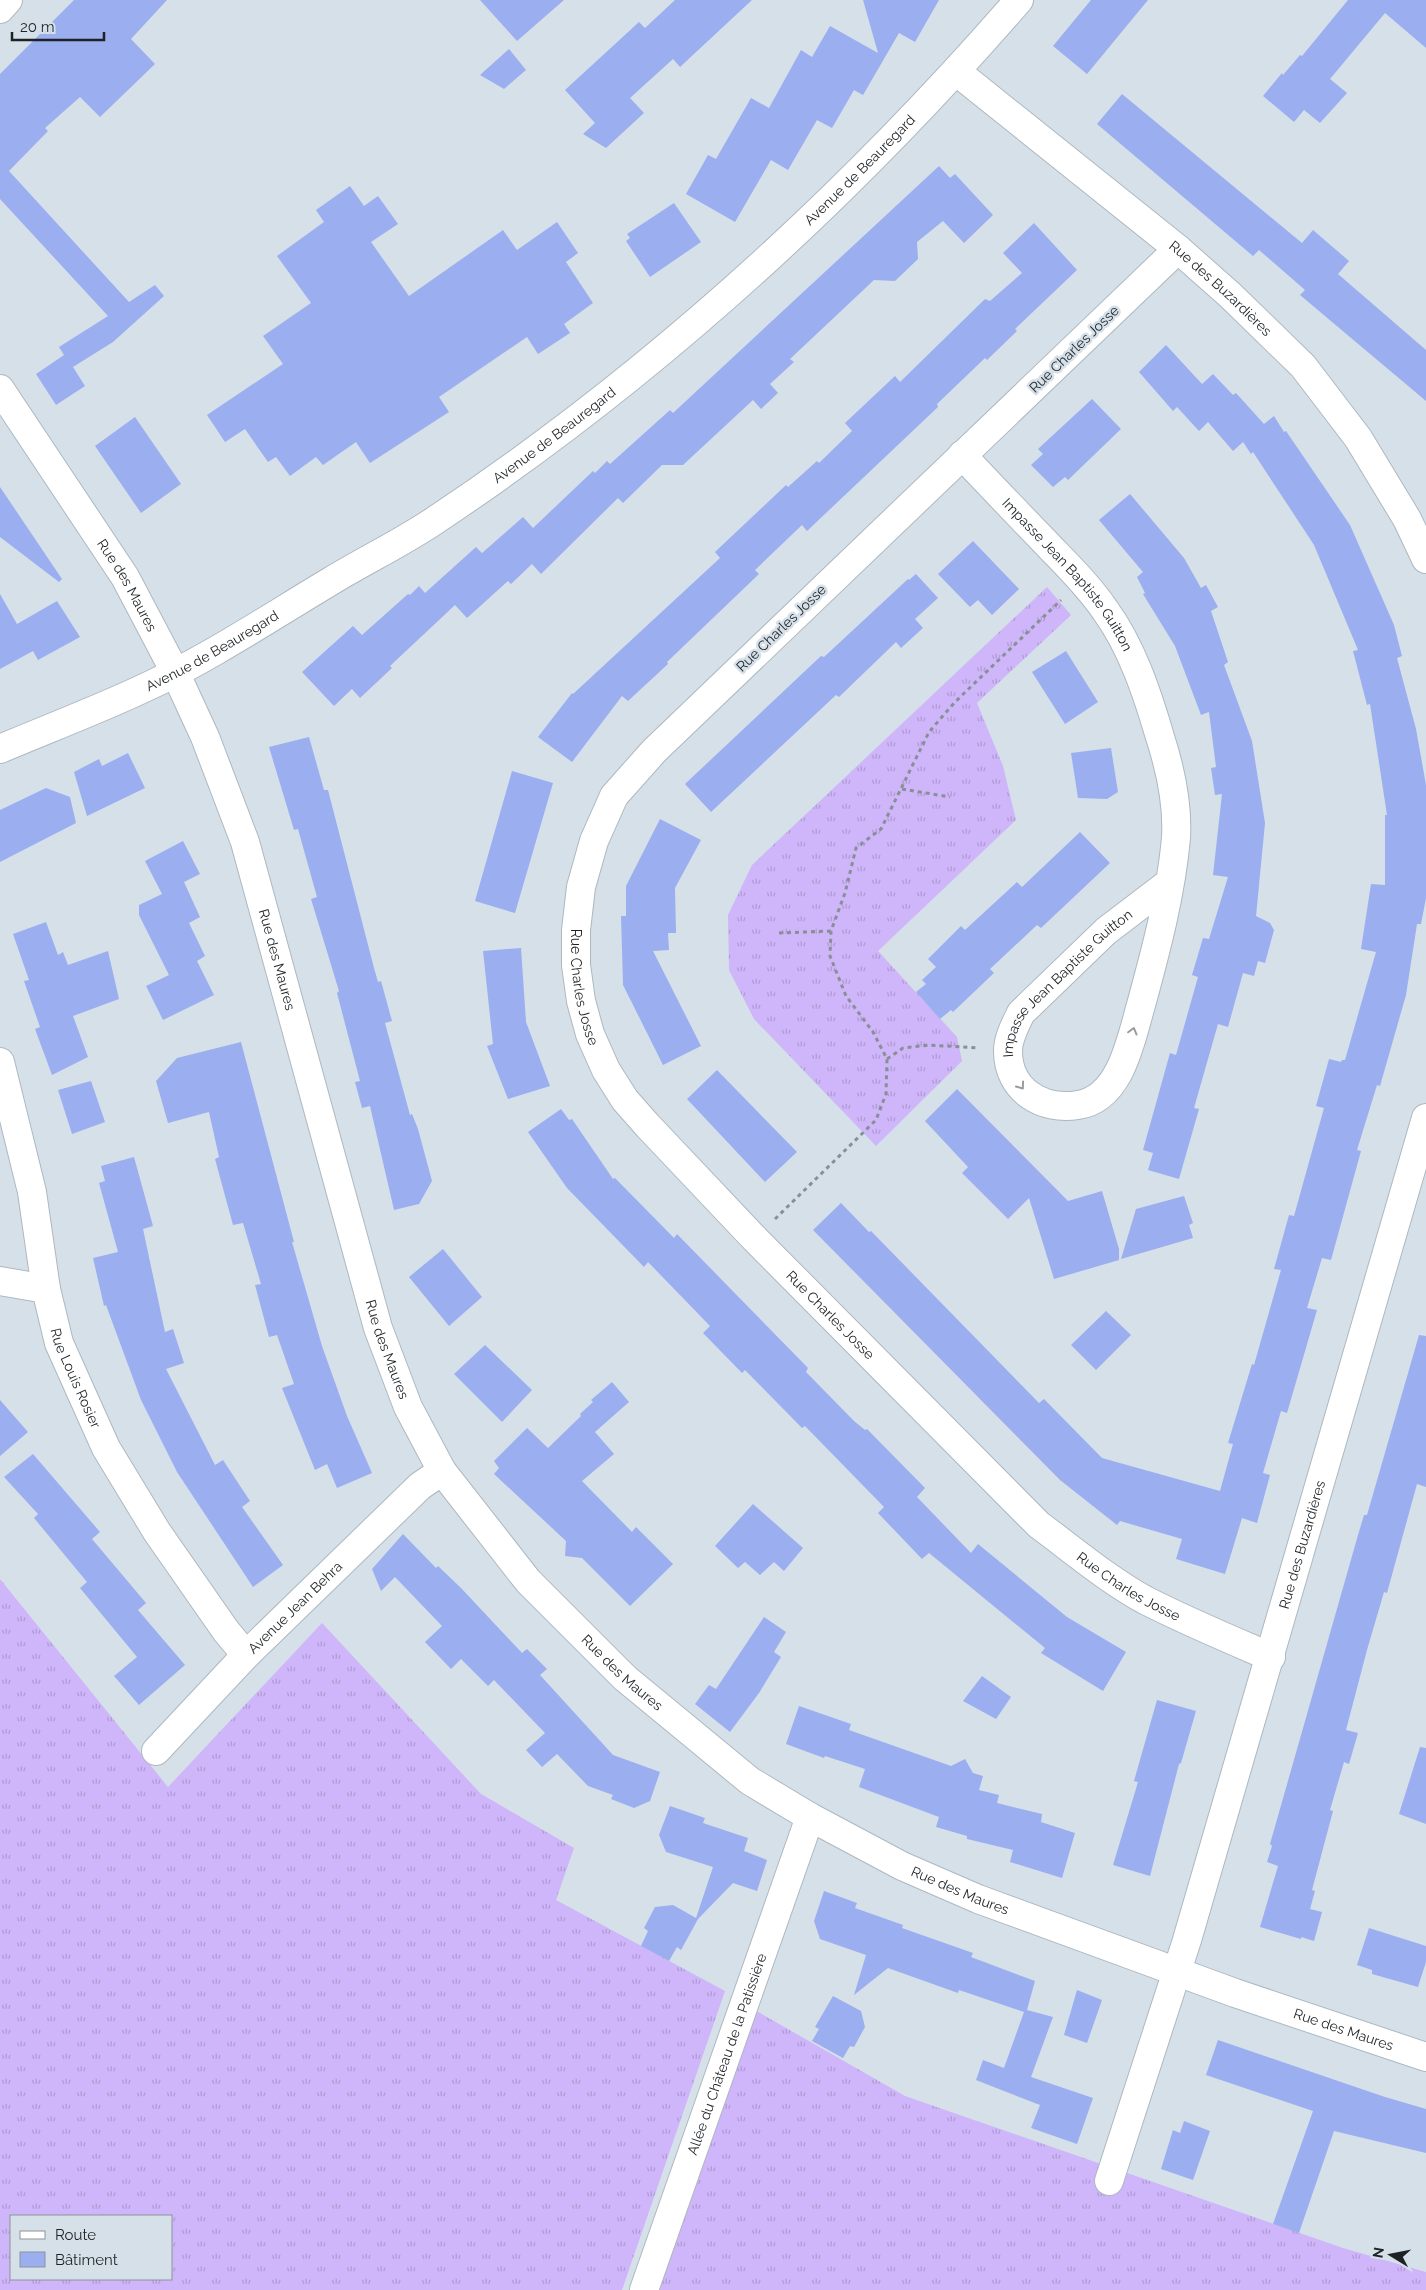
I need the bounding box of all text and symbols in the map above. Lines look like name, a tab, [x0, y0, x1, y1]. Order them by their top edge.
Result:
scale bar	[12, 10, 105, 42]
text: 20 m	[20, 18, 55, 36]
street label: Avenue de Beauregard	[801, 111, 918, 228]
street label: Rue des Buzardières	[1166, 237, 1275, 339]
street label: Rue Charles Josse	[1026, 302, 1122, 396]
street label: Avenue de Beauregard	[490, 384, 619, 486]
street label: Impasse Jean Baptiste Guitton	[999, 495, 1136, 654]
street label: Rue des Maures	[94, 536, 160, 634]
street label: Rue Charles Josse	[733, 581, 829, 675]
street label: Avenue de Beauregard	[143, 607, 281, 694]
street label: Impasse Jean Baptiste Guitton	[1000, 906, 1135, 1058]
street label: Rue des Maures	[256, 907, 299, 1012]
street label: Rue Charles Josse	[568, 929, 602, 1048]
one-way arrow	[1128, 1028, 1138, 1036]
one-way arrow	[1015, 1080, 1024, 1090]
street label: Rue Charles Josse	[783, 1267, 878, 1363]
street label: Rue des Maures	[363, 1298, 412, 1401]
street label: Rue Louis Rosier	[48, 1326, 104, 1431]
street label: Rue des Buzardières	[1276, 1478, 1328, 1611]
street label: Rue Charles Josse	[1074, 1549, 1183, 1624]
street label: Avenue Jean Behra	[245, 1558, 345, 1657]
street label: Rue des Maures	[578, 1631, 666, 1714]
street label: Rue des Maures	[909, 1863, 1011, 1918]
street label: Allée du Château de la Patissière	[684, 1951, 770, 2157]
street label: Rue des Maures	[1292, 2005, 1396, 2054]
legend	[10, 2215, 172, 2280]
text: Route	[55, 2226, 96, 2244]
north arrow	[1366, 2230, 1416, 2280]
text: N	[1369, 2246, 1387, 2259]
text: Bâtiment	[55, 2251, 118, 2269]

